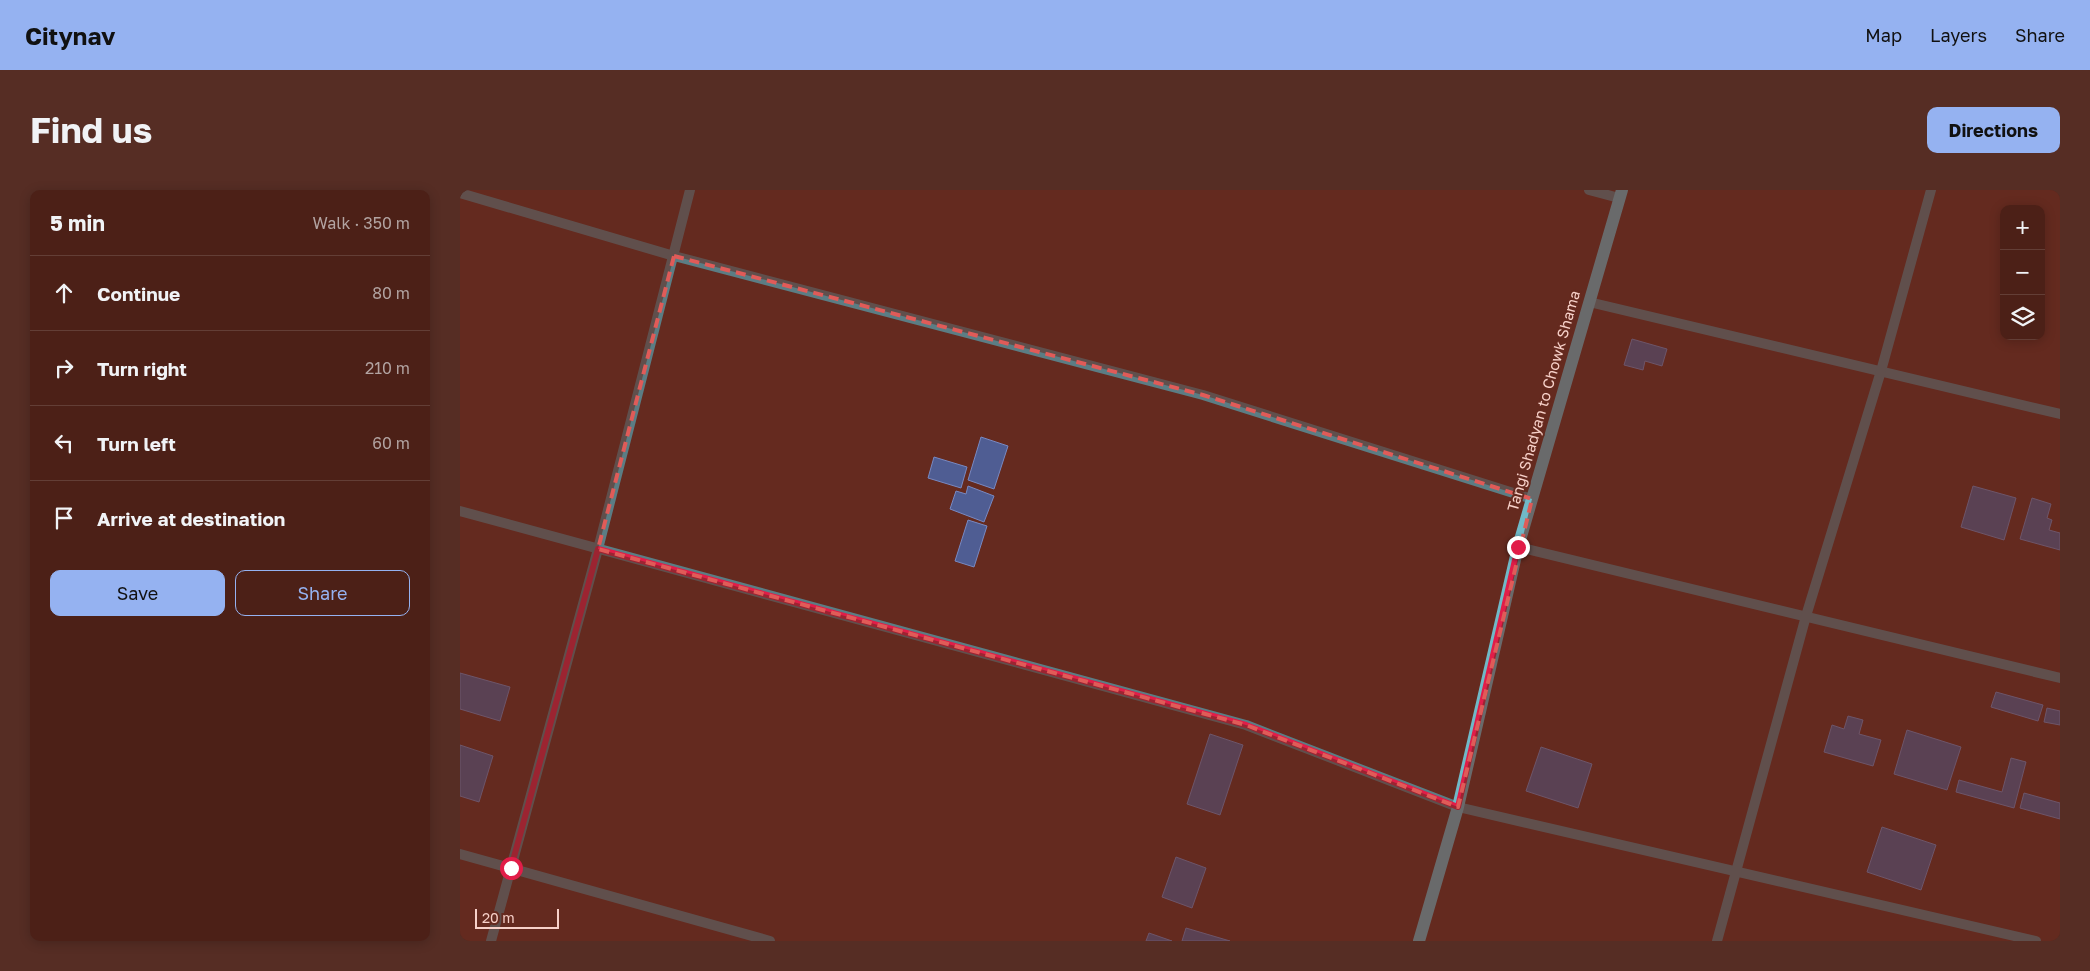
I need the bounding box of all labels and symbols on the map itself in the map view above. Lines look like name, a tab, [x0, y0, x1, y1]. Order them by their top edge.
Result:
street label: Tangi Shadyan to Chowk Shama	[1503, 288, 1583, 513]
route end	[1507, 536, 1530, 559]
route start	[500, 857, 523, 880]
scale bar	[475, 906, 559, 929]

